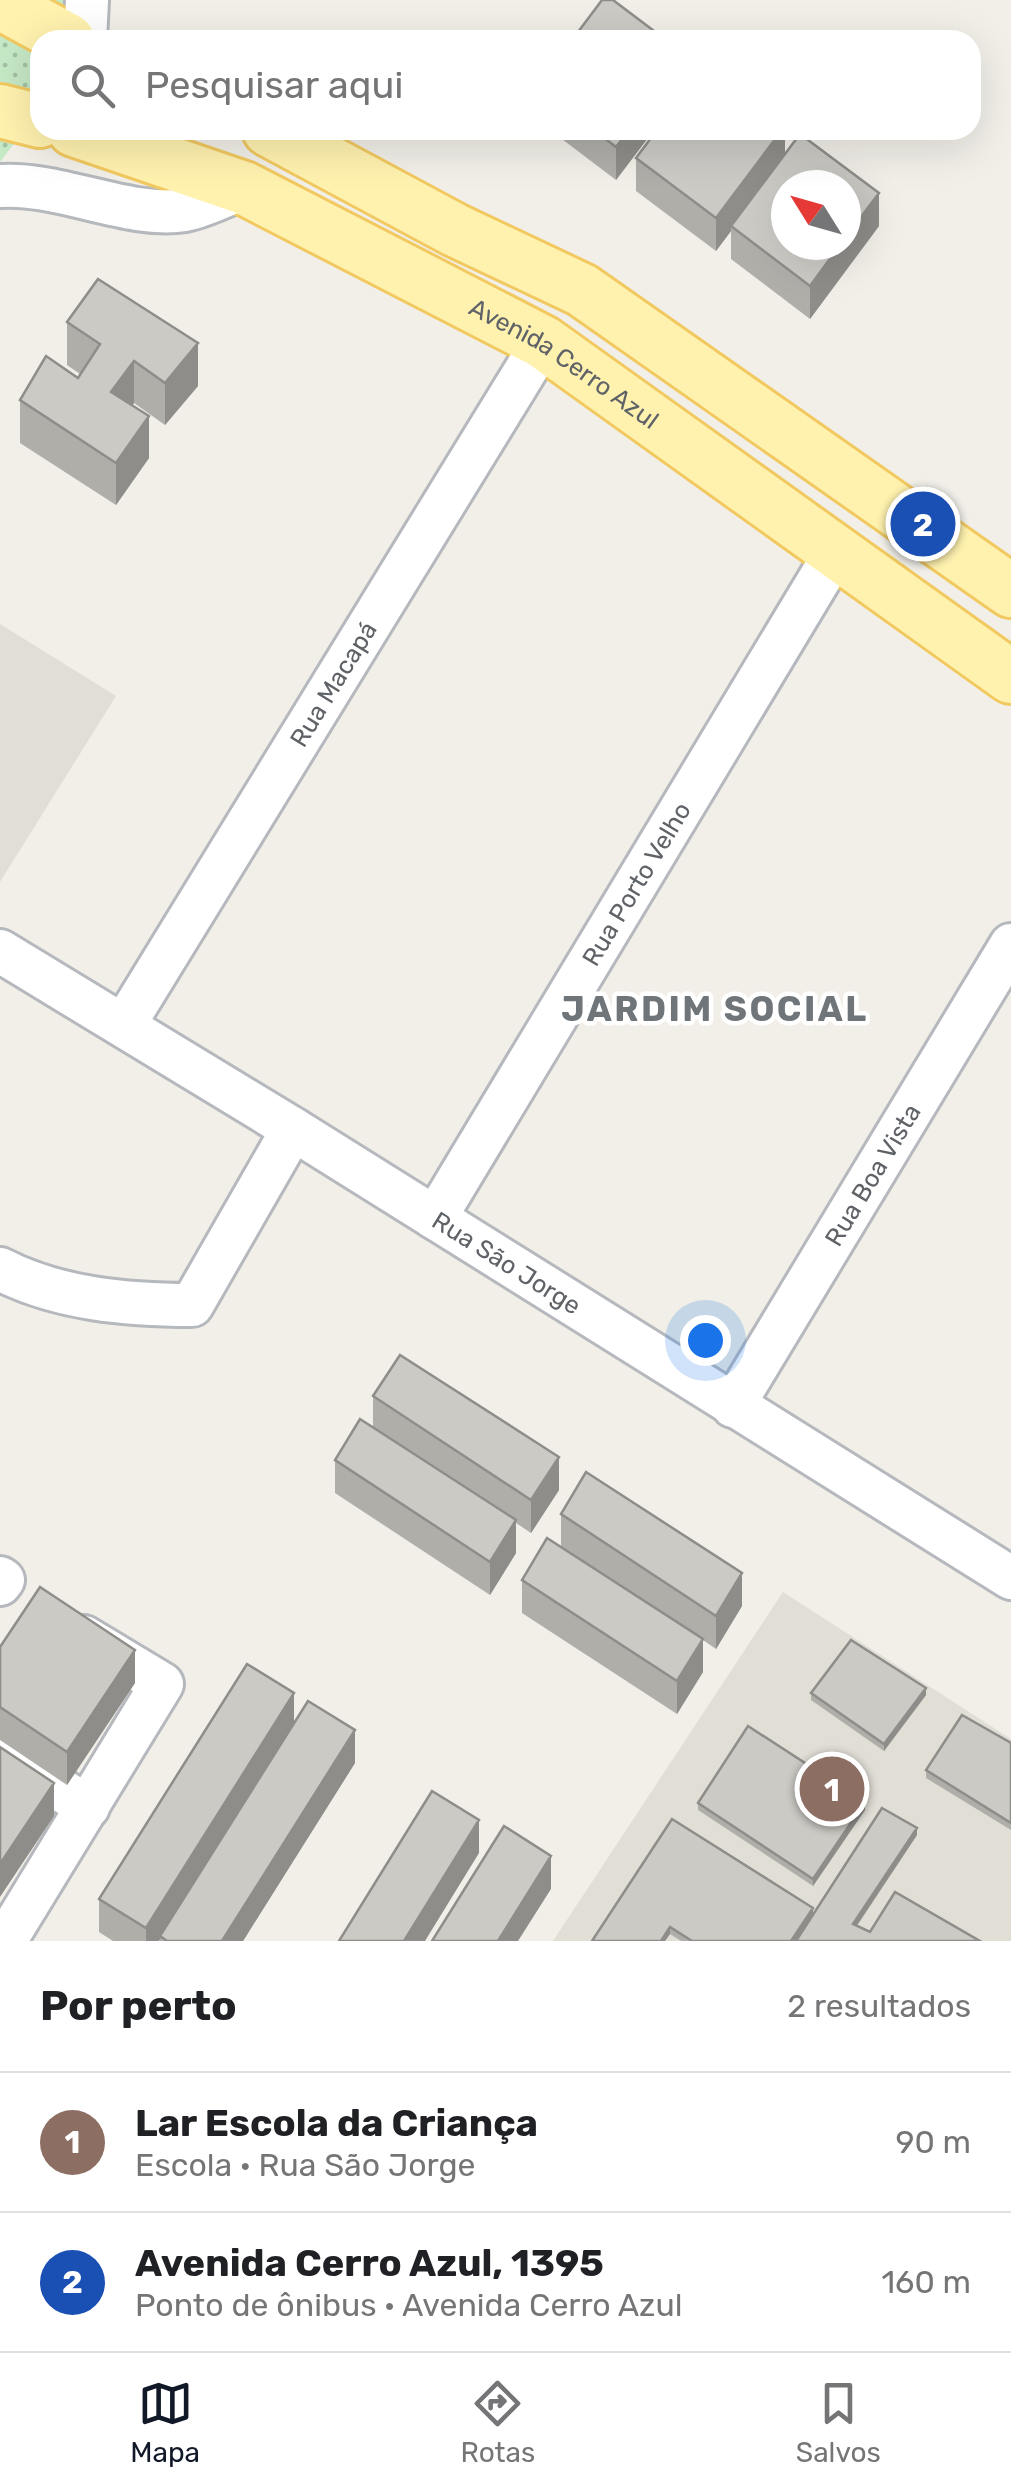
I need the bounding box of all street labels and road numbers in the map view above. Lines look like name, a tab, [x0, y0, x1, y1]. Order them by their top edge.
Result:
street label: Avenida Cerro Azul	[465, 292, 664, 435]
street label: Rua Macapá	[284, 616, 383, 752]
street label: Rua Porto Velho	[576, 797, 696, 971]
street label: Rua Boa Vista	[819, 1099, 926, 1251]
street label: Rua São Jorge	[427, 1205, 586, 1320]

